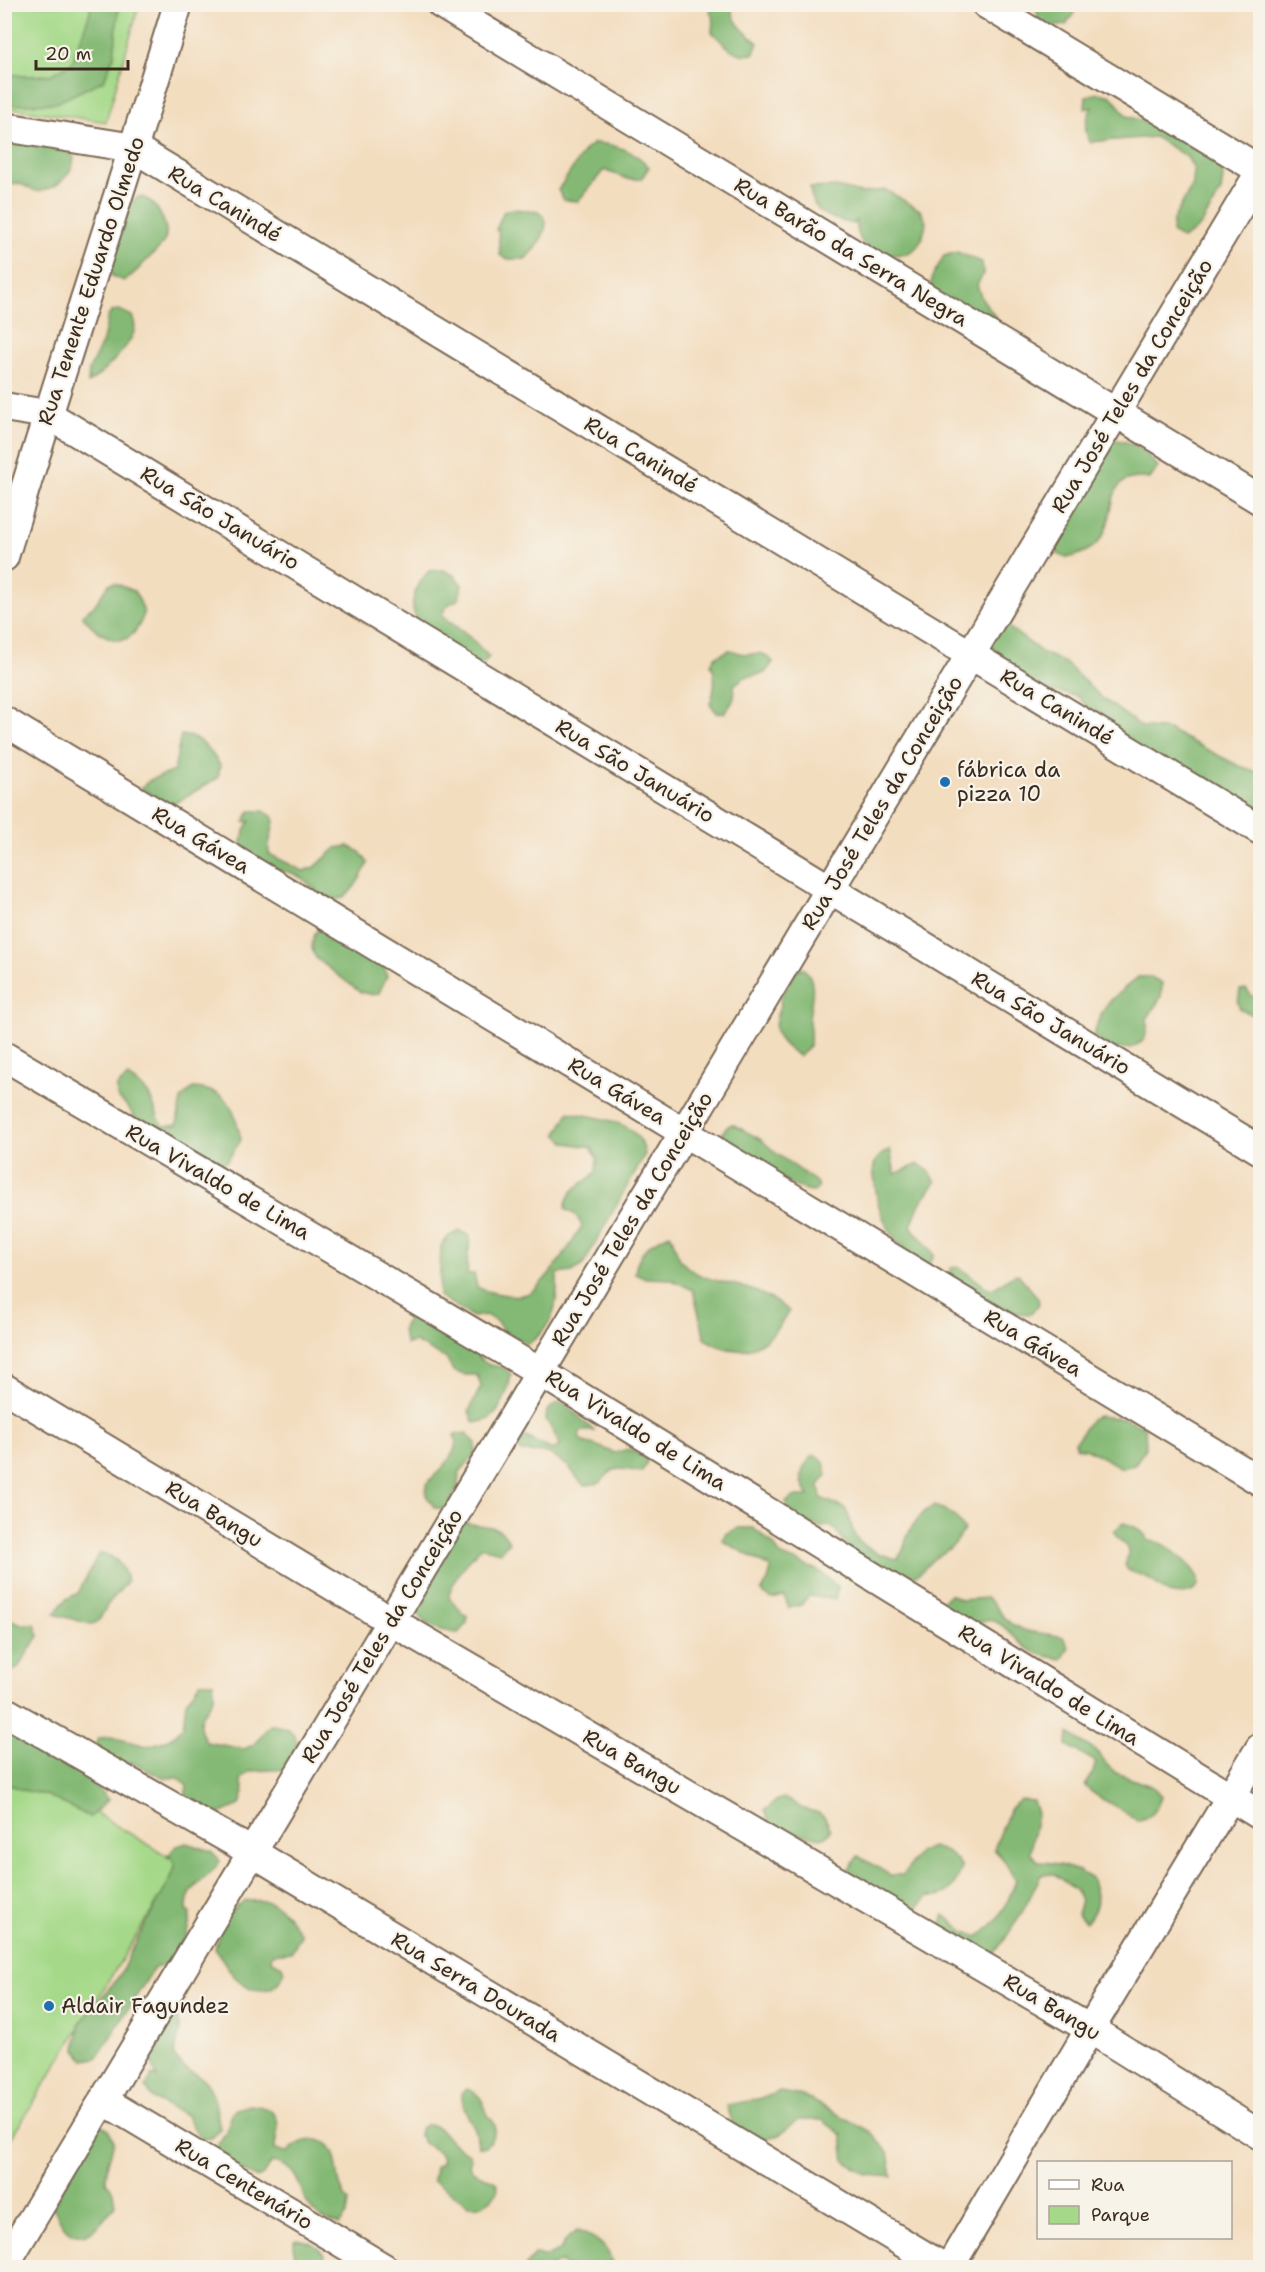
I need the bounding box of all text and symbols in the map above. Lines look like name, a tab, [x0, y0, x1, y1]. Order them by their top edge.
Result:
scale bar	[36, 33, 128, 71]
text: 20 m	[45, 42, 91, 66]
street label: Rua Tenente Eduardo Olmedo	[31, 133, 151, 429]
street label: Rua Canindé	[163, 159, 287, 249]
street label: Rua Barão da Serra Negra	[729, 171, 973, 333]
street label: Rua José Teles da Conceição	[1045, 254, 1219, 518]
street label: Rua Canindé	[579, 410, 703, 500]
street label: Rua São Januário	[135, 459, 305, 577]
street label: Rua Canindé	[995, 662, 1119, 752]
street label: Rua José Teles da Conceição	[795, 671, 969, 935]
street label: Rua São Januário	[550, 712, 720, 830]
place label: fábrica da pizza 10	[957, 756, 1060, 808]
marker: fábrica da pizza 10	[938, 775, 952, 789]
street label: Rua Gávea	[147, 800, 255, 880]
street label: Rua São Januário	[966, 964, 1136, 1082]
street label: Rua Gávea	[563, 1051, 671, 1131]
street label: Rua José Teles da Conceição	[545, 1087, 719, 1351]
street label: Rua Vivaldo de Lima	[121, 1118, 315, 1246]
street label: Rua Gávea	[979, 1303, 1087, 1383]
street label: Rua Vivaldo de Lima	[540, 1363, 732, 1497]
street label: Rua Bangu	[160, 1474, 268, 1554]
street label: Rua José Teles da Conceição	[295, 1504, 469, 1768]
street label: Rua Vivaldo de Lima	[953, 1618, 1145, 1752]
street label: Rua Bangu	[578, 1723, 686, 1801]
street label: Rua Serra Dourada	[386, 1925, 566, 2049]
street label: Rua Bangu	[998, 1967, 1106, 2047]
place label: Aldair Fagundez	[61, 1992, 230, 2020]
marker: Aldair Fagundez	[42, 1999, 56, 2013]
street label: Rua Centenário	[170, 2132, 318, 2236]
legend	[1037, 2161, 1232, 2239]
text: Rua	[1091, 2173, 1124, 2197]
text: Parque	[1091, 2203, 1150, 2227]

